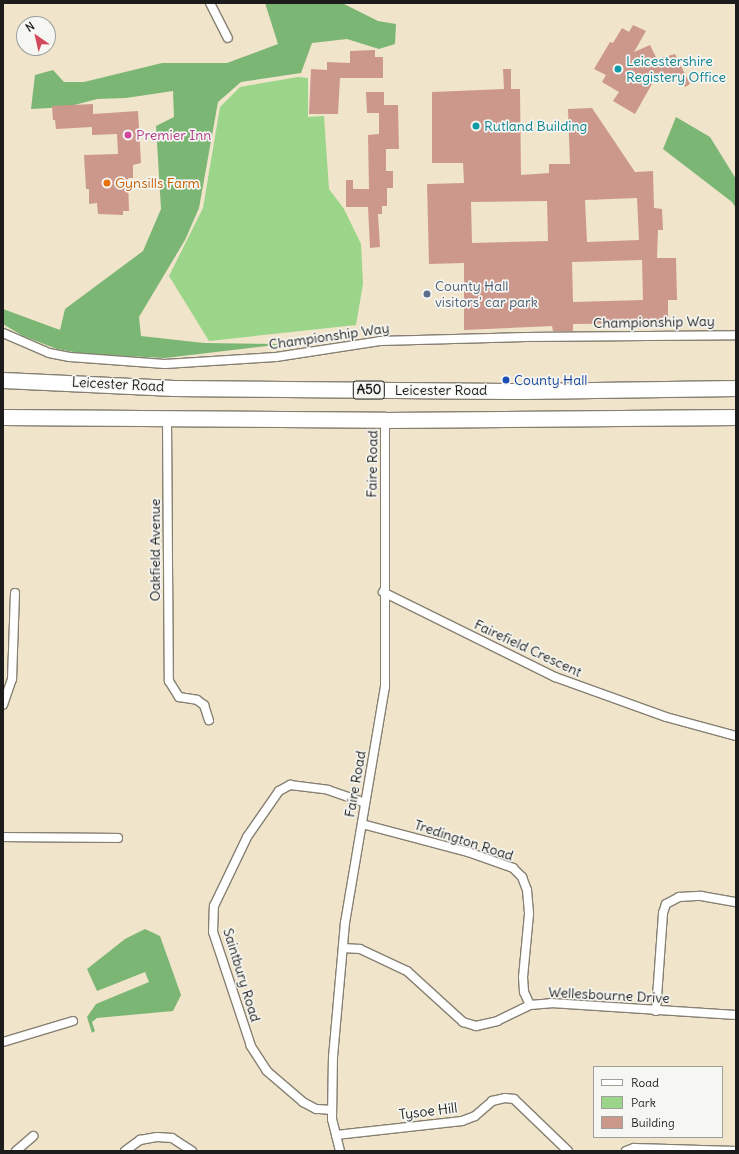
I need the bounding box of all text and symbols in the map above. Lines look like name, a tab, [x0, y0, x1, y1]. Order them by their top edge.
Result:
north arrow	[16, 16, 56, 56]
text: N	[23, 19, 37, 35]
place label: Leicestershire Registery Office	[626, 53, 726, 86]
marker: Leicestershire Registery Office	[613, 64, 623, 74]
place label: Rutland Building	[484, 118, 587, 134]
marker: Rutland Building	[471, 121, 481, 131]
place label: Premier Inn	[136, 127, 211, 143]
marker: Premier Inn	[123, 130, 133, 140]
place label: Gynsills Farm	[115, 175, 200, 191]
marker: Gynsills Farm	[102, 178, 112, 188]
place label: County Hall visitors' car park	[435, 278, 538, 310]
marker: County Hall visitors' car park	[422, 289, 432, 299]
street label: Championship Way	[593, 313, 715, 331]
street label: Championship Way	[268, 319, 390, 353]
place label: County Hall	[514, 372, 587, 388]
street label: Leicester Road	[71, 373, 165, 395]
marker: County Hall	[501, 375, 511, 385]
road number: A50	[352, 379, 386, 401]
street label: Leicester Road	[395, 382, 487, 398]
street label: Faire Road	[363, 430, 381, 498]
street label: Oakfield Avenue	[147, 499, 163, 601]
street label: Fairefield Crescent	[472, 616, 584, 680]
street label: Faire Road	[341, 749, 369, 819]
street label: Tredington Road	[412, 816, 516, 864]
street label: Saintbury Road	[220, 926, 264, 1024]
street label: Wellesbourne Drive	[548, 983, 670, 1007]
legend	[593, 1066, 723, 1138]
text: Road	[631, 1075, 659, 1090]
text: Park	[631, 1095, 656, 1110]
street label: Tysoe Hill	[398, 1099, 458, 1123]
text: Building	[631, 1115, 675, 1130]

